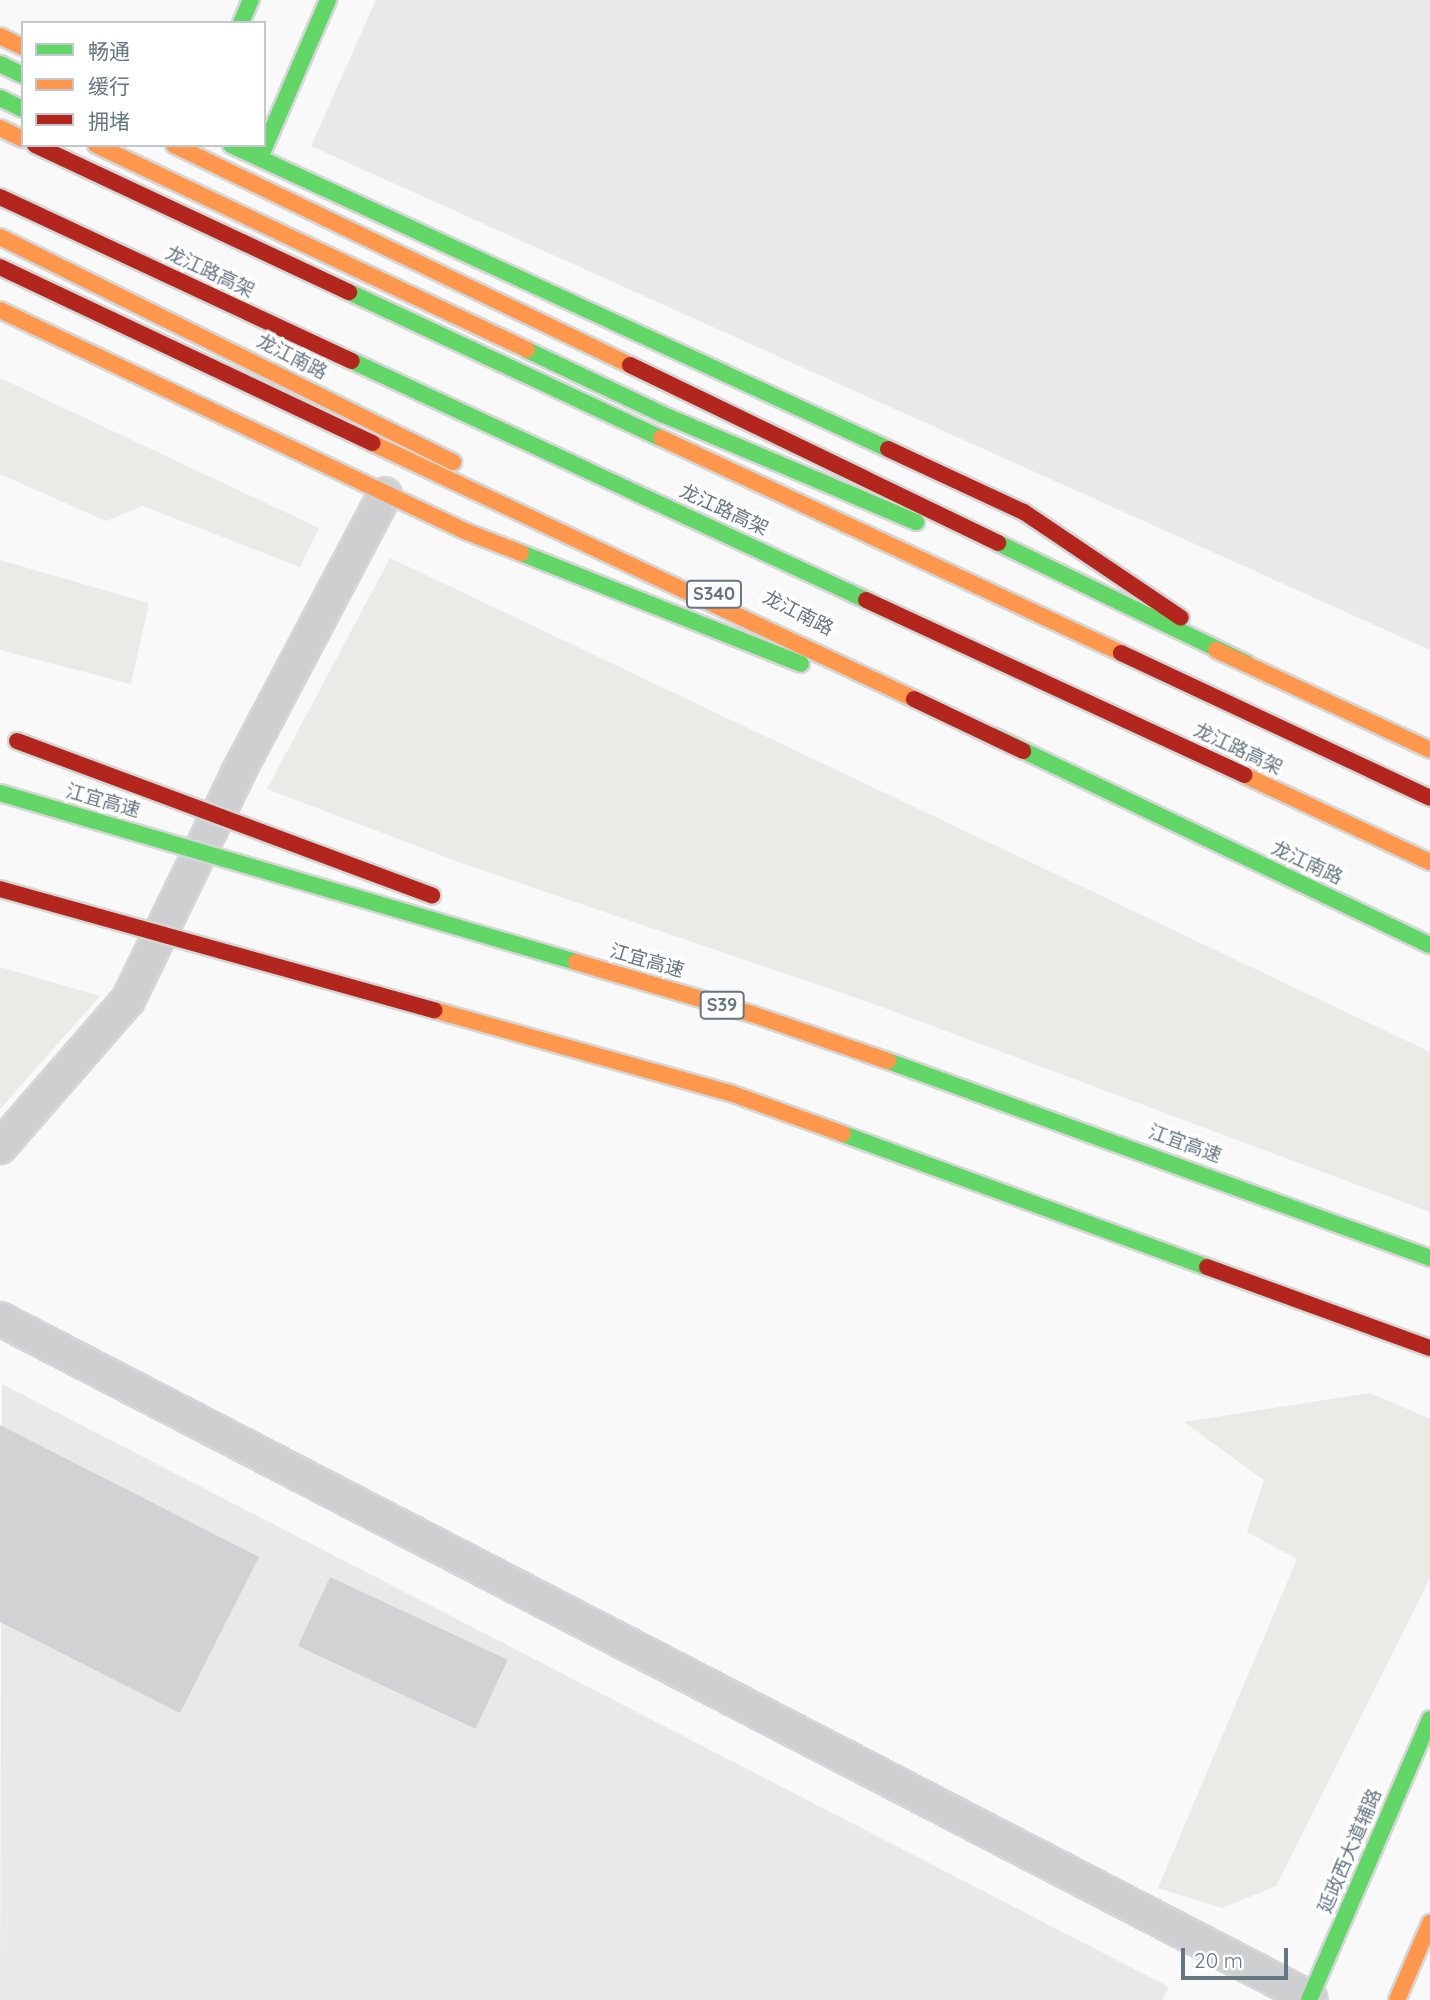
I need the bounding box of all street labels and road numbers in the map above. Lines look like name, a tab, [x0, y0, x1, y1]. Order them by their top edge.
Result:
street label: 龙江路高架	[162, 242, 258, 302]
street label: 龙江南路	[253, 330, 331, 384]
street label: 龙江路高架	[676, 480, 772, 540]
road number: S340	[684, 580, 744, 608]
street label: 龙江南路	[759, 586, 837, 640]
street label: 龙江路高架	[1190, 719, 1286, 779]
street label: 江宜高速	[63, 780, 143, 822]
street label: 龙江南路	[1268, 837, 1346, 889]
street label: 江宜高速	[607, 940, 687, 982]
road number: S39	[699, 990, 745, 1020]
street label: 江宜高速	[1145, 1120, 1225, 1168]
street label: 延政西大道辅路	[1314, 1785, 1386, 1917]

